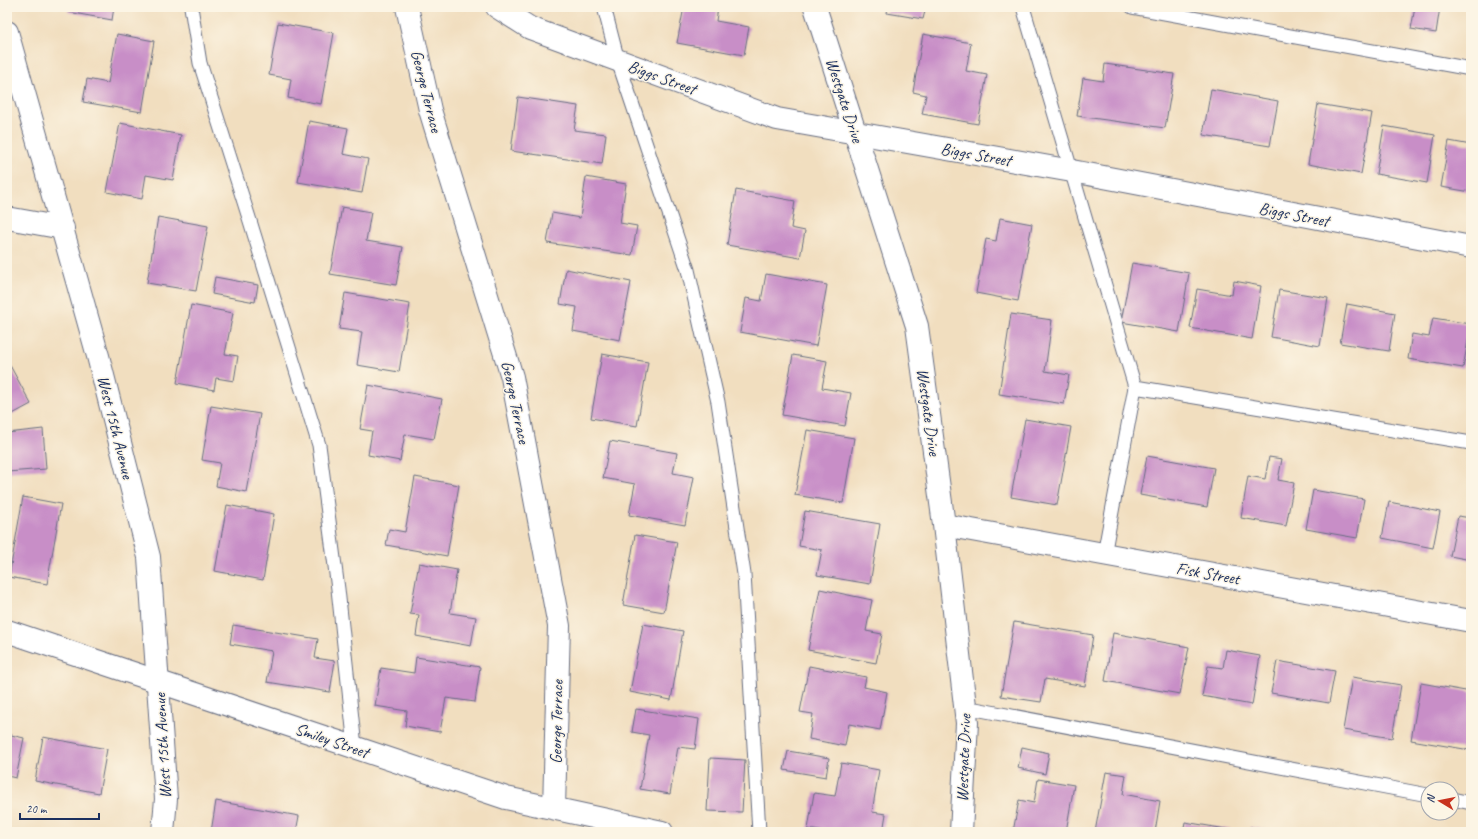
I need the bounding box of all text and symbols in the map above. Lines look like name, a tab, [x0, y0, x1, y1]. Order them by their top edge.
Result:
street label: George Terrace	[406, 48, 447, 136]
street label: Biggs Street	[625, 55, 701, 100]
street label: Westgate Drive	[821, 55, 869, 147]
street label: Biggs Street	[939, 138, 1015, 171]
street label: Biggs Street	[1257, 197, 1333, 232]
street label: George Terrace	[497, 359, 535, 447]
street label: Westgate Drive	[912, 367, 945, 458]
street label: West 15th Avenue	[93, 373, 139, 482]
street label: Fisk Street	[1175, 558, 1244, 590]
street label: George Terrace	[545, 678, 568, 764]
street label: West 15th Avenue	[149, 691, 176, 799]
street label: Westgate Drive	[951, 712, 976, 802]
street label: Smiley Street	[292, 718, 374, 764]
north arrow	[1420, 781, 1460, 821]
text: N	[1423, 793, 1438, 804]
scale bar	[20, 795, 99, 821]
text: 20 m	[26, 801, 48, 817]

